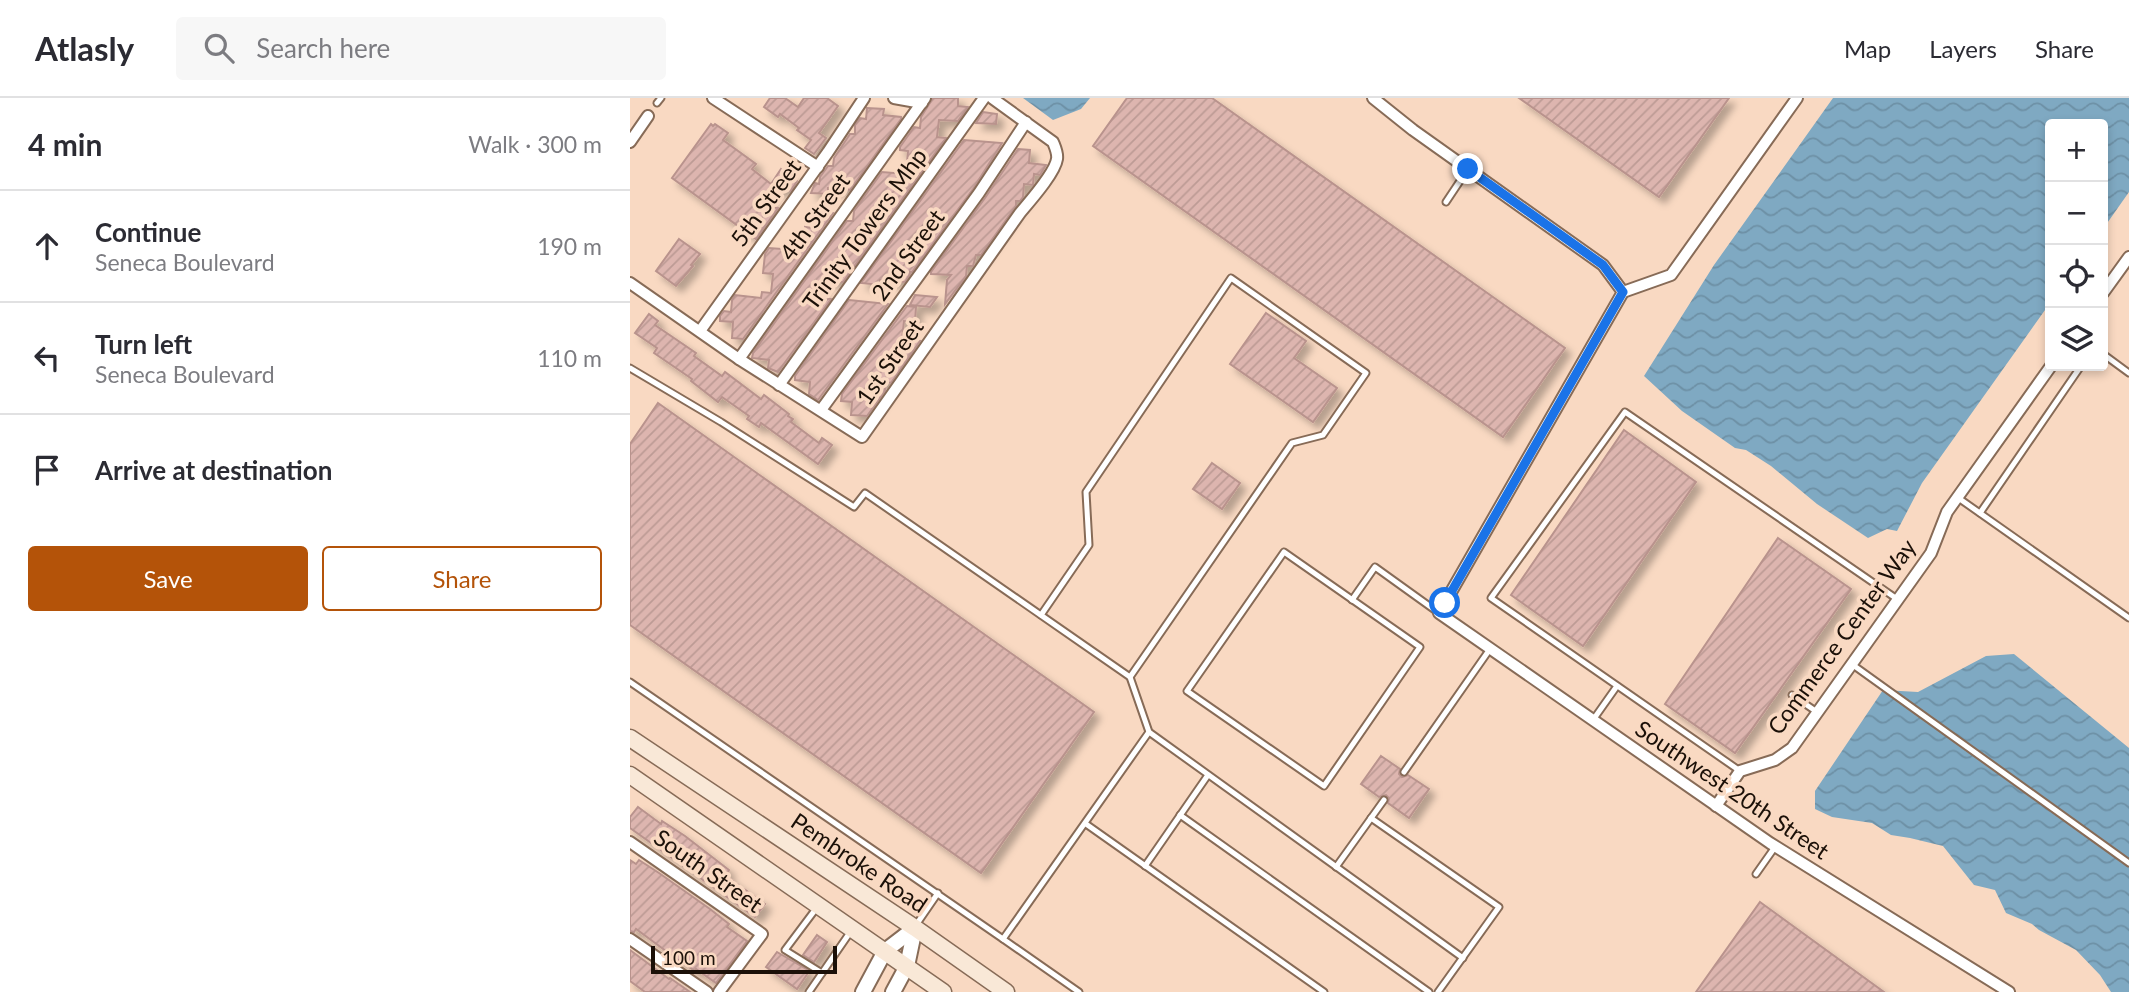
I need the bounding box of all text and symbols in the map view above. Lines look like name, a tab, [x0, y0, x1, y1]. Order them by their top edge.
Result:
search box	[176, 17, 666, 80]
text: Atlasly	[35, 28, 134, 68]
icon: search	[200, 29, 238, 67]
text: Search here	[256, 32, 390, 64]
text: Map	[1844, 34, 1891, 63]
text: Layers	[1929, 34, 1997, 63]
text: Share	[2035, 34, 2094, 63]
map controls	[2045, 119, 2108, 371]
button: +	[2045, 119, 2108, 182]
text: 4 min	[28, 126, 102, 162]
text: Walk · 300 m	[468, 130, 602, 158]
street label: Trinity Towers Mhp	[796, 142, 932, 315]
street label: 5th Street	[724, 153, 807, 251]
route end	[1452, 153, 1483, 184]
street label: 4th Street	[773, 167, 856, 265]
button: −	[2045, 182, 2108, 245]
street label: 2nd Street	[865, 203, 950, 305]
text: Continue	[95, 216, 201, 248]
icon: ahead	[28, 227, 66, 265]
text: 190 m	[537, 232, 602, 260]
button: locate	[2045, 245, 2108, 308]
text: Seneca Boulevard	[95, 248, 275, 276]
button: layers	[2045, 308, 2108, 371]
street label: 1st Street	[850, 313, 929, 410]
text: Turn left	[95, 328, 192, 360]
icon: left	[28, 339, 66, 377]
text: 110 m	[537, 344, 602, 372]
text: Seneca Boulevard	[95, 360, 275, 388]
icon: arrive	[28, 451, 66, 489]
text: Arrive at destination	[95, 454, 332, 486]
street label: Commerce Center Way	[1761, 533, 1921, 739]
button: Save	[28, 546, 308, 611]
button: Share	[322, 546, 602, 611]
route start	[1429, 587, 1460, 618]
street label: Southwest 20th Street	[1630, 714, 1835, 865]
street label: Pembroke Road	[786, 806, 933, 918]
street label: South Street	[649, 823, 769, 918]
scale bar	[651, 943, 836, 975]
text: 100 m	[662, 946, 716, 969]

